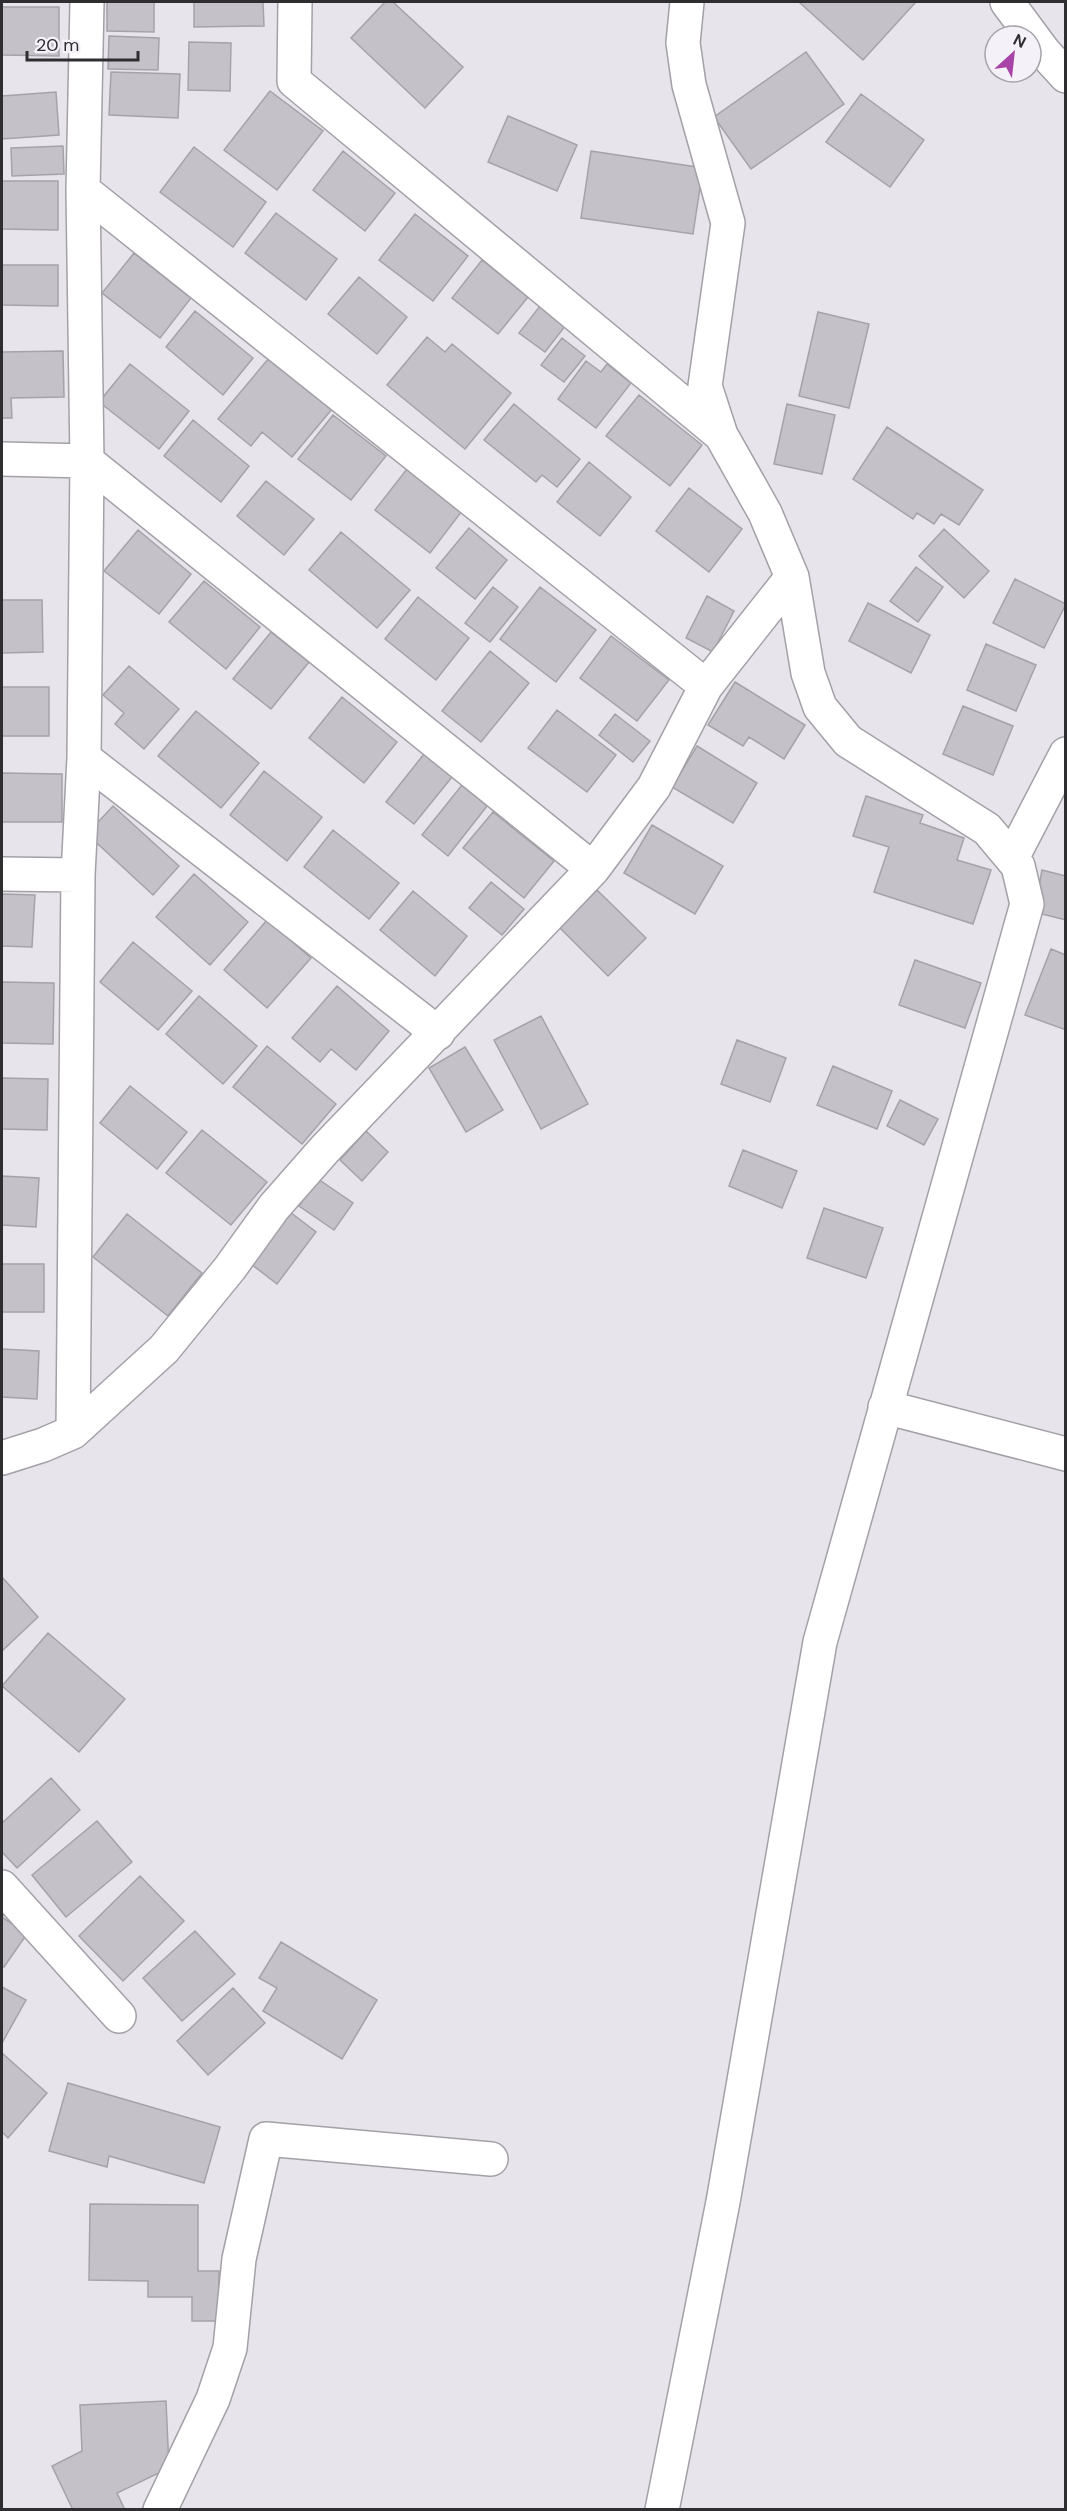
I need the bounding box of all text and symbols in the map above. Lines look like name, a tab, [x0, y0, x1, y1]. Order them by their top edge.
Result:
scale bar	[27, 24, 138, 62]
north arrow	[983, 24, 1043, 84]
text: N	[1010, 29, 1030, 53]
text: 20 m	[36, 33, 79, 57]

